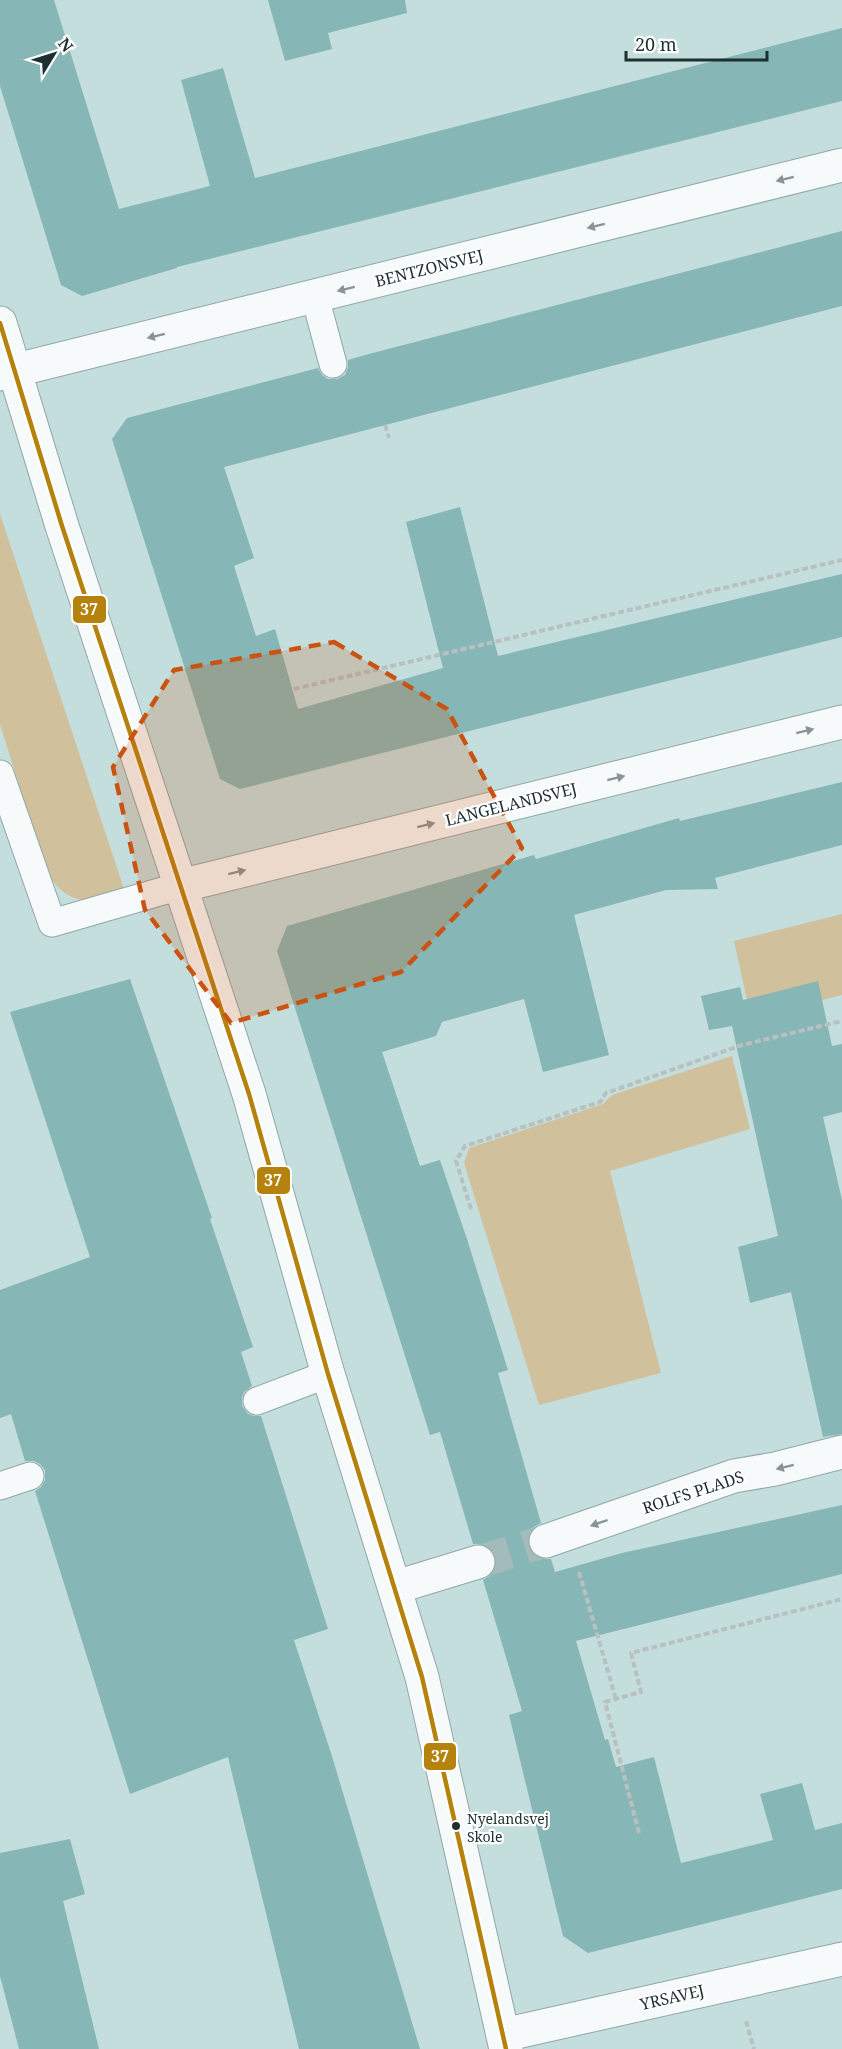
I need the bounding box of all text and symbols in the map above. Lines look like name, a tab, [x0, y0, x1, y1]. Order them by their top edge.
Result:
north arrow	[24, 24, 84, 84]
scale bar	[626, 24, 767, 62]
text: 20 m	[635, 32, 677, 56]
text: N	[53, 33, 79, 57]
one-way arrow	[776, 175, 794, 185]
one-way arrow	[587, 222, 605, 232]
street label: BENTZONSVEJ	[373, 244, 486, 292]
one-way arrow	[337, 284, 355, 294]
one-way arrow	[147, 331, 166, 341]
line badge: 37	[72, 595, 107, 624]
text: 37	[80, 598, 98, 620]
one-way arrow	[796, 726, 814, 736]
one-way arrow	[606, 773, 625, 783]
street label: LANGELANDSVEJ	[443, 777, 579, 831]
one-way arrow	[417, 820, 436, 830]
one-way arrow	[228, 867, 246, 877]
line badge: 37	[256, 1166, 291, 1195]
text: 37	[264, 1169, 282, 1191]
one-way arrow	[776, 1462, 794, 1472]
street label: ROLFS PLADS	[639, 1465, 747, 1519]
one-way arrow	[590, 1519, 608, 1528]
line badge: 37	[423, 1742, 457, 1771]
text: 37	[431, 1745, 449, 1767]
place label: Nyelandsvej Skole	[467, 1809, 549, 1846]
marker: Nyelandsvej Skole	[450, 1820, 462, 1832]
street label: YRSAVEJ	[637, 1979, 707, 2015]

